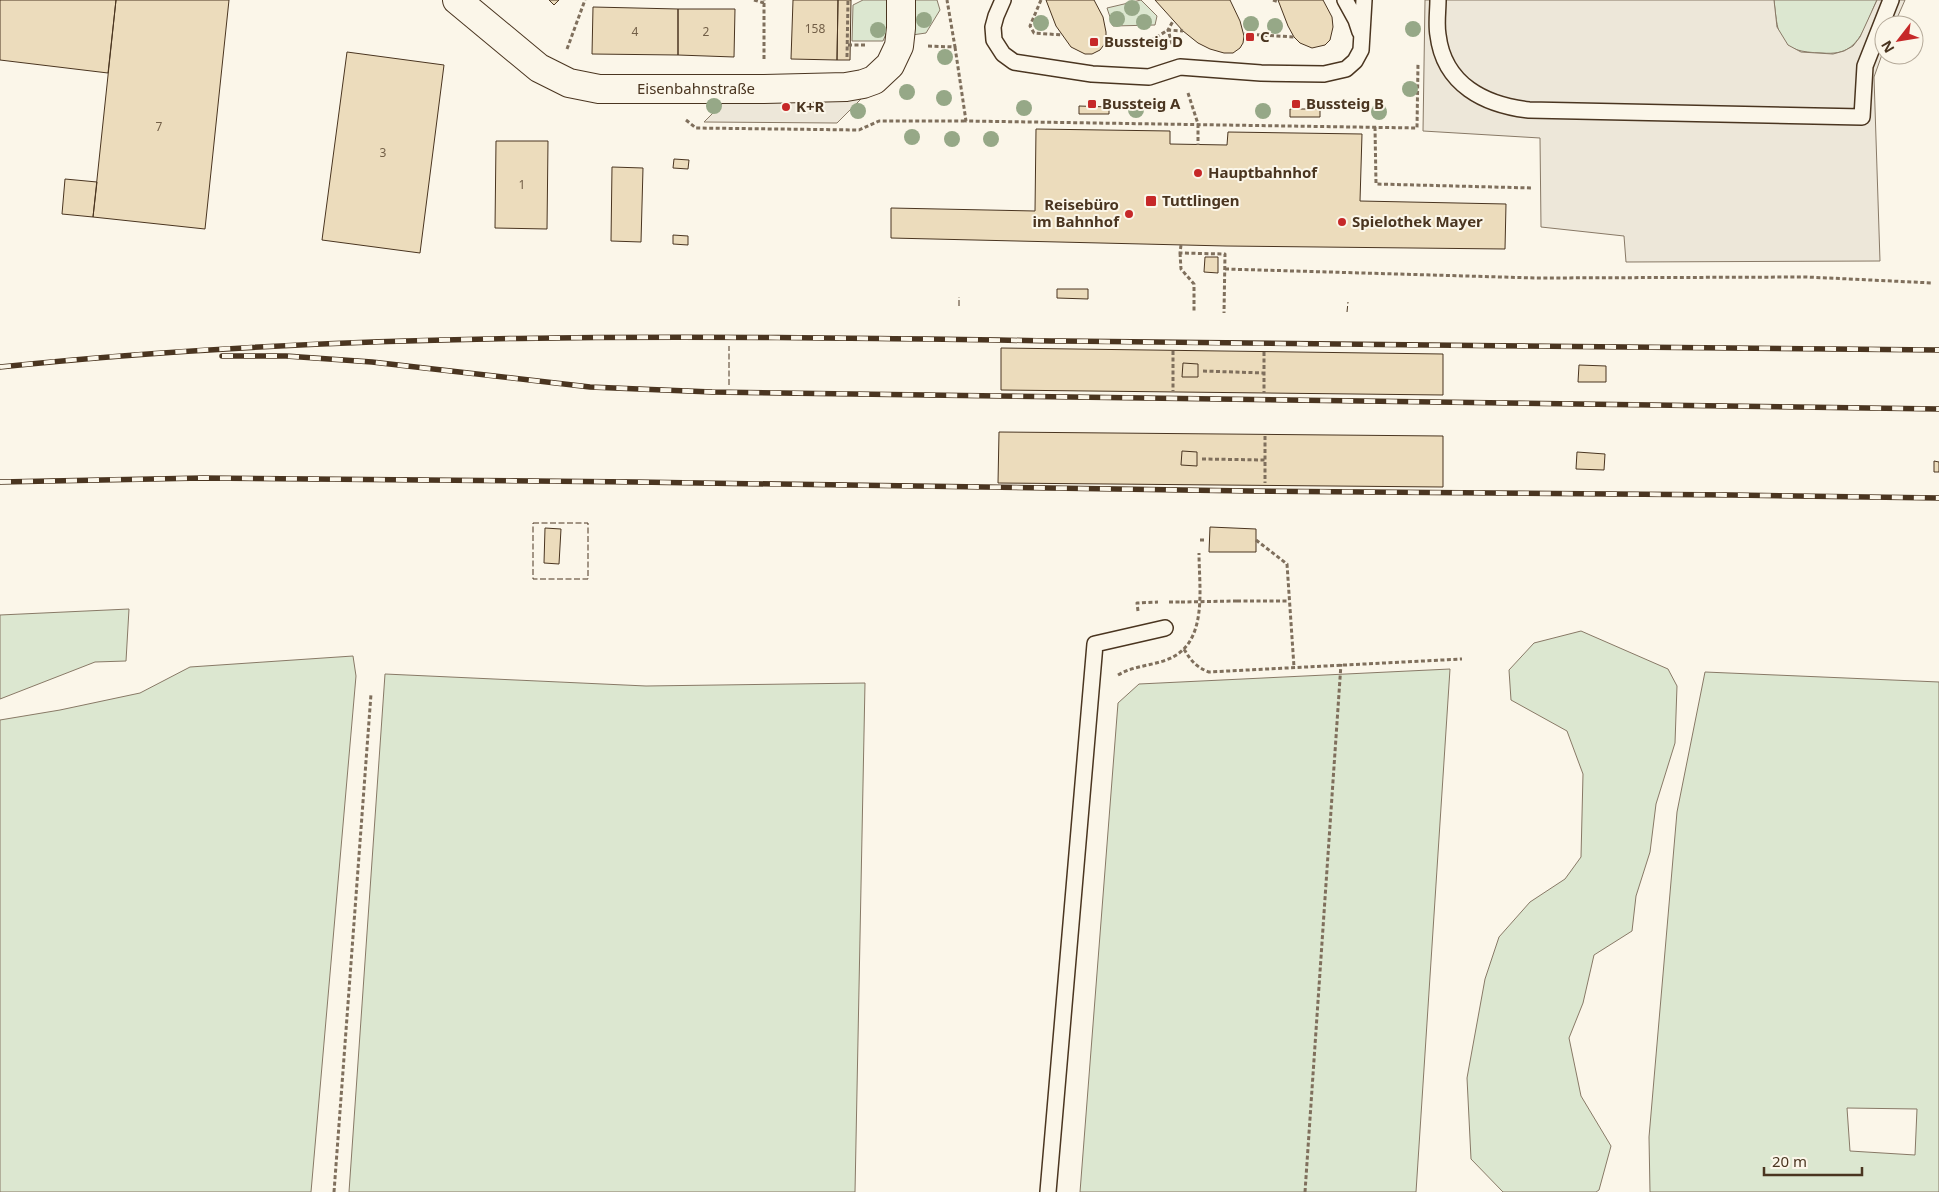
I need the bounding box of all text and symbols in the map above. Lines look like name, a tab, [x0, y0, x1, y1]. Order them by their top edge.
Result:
north arrow	[1874, 15, 1924, 65]
house number: 158	[805, 20, 825, 37]
house number: 4	[632, 23, 639, 40]
house number: 2	[703, 23, 710, 40]
place label: C	[1260, 26, 1270, 46]
place label: Bussteig D	[1104, 31, 1183, 51]
marker: C	[1244, 31, 1256, 43]
marker: Bussteig D	[1088, 36, 1100, 48]
text: N	[1876, 37, 1899, 57]
street label: Eisenbahnstraße	[637, 78, 755, 98]
place label: Bussteig A	[1102, 93, 1181, 113]
place label: Bussteig B	[1306, 93, 1384, 113]
place label: K+R	[796, 96, 825, 116]
marker: Bussteig A	[1086, 98, 1098, 110]
marker: Bussteig B	[1290, 98, 1302, 110]
marker: K+R	[780, 101, 792, 113]
house number: 7	[156, 118, 163, 135]
house number: 3	[380, 144, 387, 161]
place label: Hauptbahnhof	[1208, 162, 1318, 182]
marker: Hauptbahnhof	[1192, 167, 1204, 179]
house number: 1	[519, 176, 525, 193]
place label: Tuttlingen	[1162, 190, 1240, 210]
place label: Reisebüro im Bahnhof	[1033, 194, 1120, 231]
marker: Tuttlingen	[1144, 194, 1158, 208]
marker: Reisebüro im Bahnhof	[1123, 208, 1135, 220]
place label: Spielothek Mayer	[1352, 211, 1483, 231]
marker: Spielothek Mayer	[1336, 216, 1348, 228]
scale bar	[1764, 1144, 1862, 1176]
text: 20 m	[1772, 1151, 1807, 1171]

